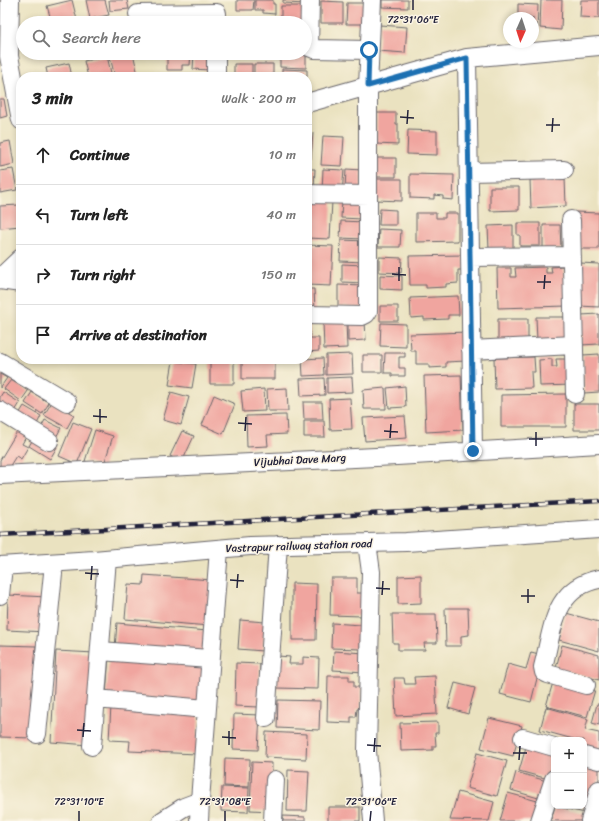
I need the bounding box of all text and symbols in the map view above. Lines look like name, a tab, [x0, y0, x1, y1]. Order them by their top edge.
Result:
text: 72°31'06"E	[388, 11, 440, 29]
north arrow	[503, 12, 539, 48]
search box	[16, 16, 312, 60]
text: Search here	[62, 25, 141, 51]
icon: search	[30, 27, 52, 49]
route start	[360, 41, 378, 59]
text: 3 min	[32, 83, 73, 113]
text: Walk · 200 m	[221, 87, 296, 110]
text: Continue	[70, 142, 130, 168]
text: 10 m	[269, 143, 296, 166]
icon: ahead	[32, 144, 54, 166]
text: Turn left	[70, 202, 128, 228]
text: 40 m	[266, 203, 296, 226]
icon: left	[32, 204, 54, 226]
text: Turn right	[70, 262, 135, 288]
text: 150 m	[261, 263, 296, 286]
icon: right	[32, 264, 54, 286]
text: Arrive at destination	[70, 322, 207, 348]
icon: arrive	[32, 324, 54, 346]
route end	[464, 442, 482, 460]
street label: Vijubhai Dave Marg	[253, 448, 347, 472]
street label: Vastrapur railway station road	[225, 534, 374, 558]
map controls	[551, 737, 587, 809]
button: +	[551, 737, 587, 773]
button: −	[551, 773, 587, 809]
text: 72°31'10"E	[54, 793, 105, 811]
text: 72°31'08"E	[199, 793, 252, 811]
text: 72°31'06"E	[346, 793, 398, 811]

